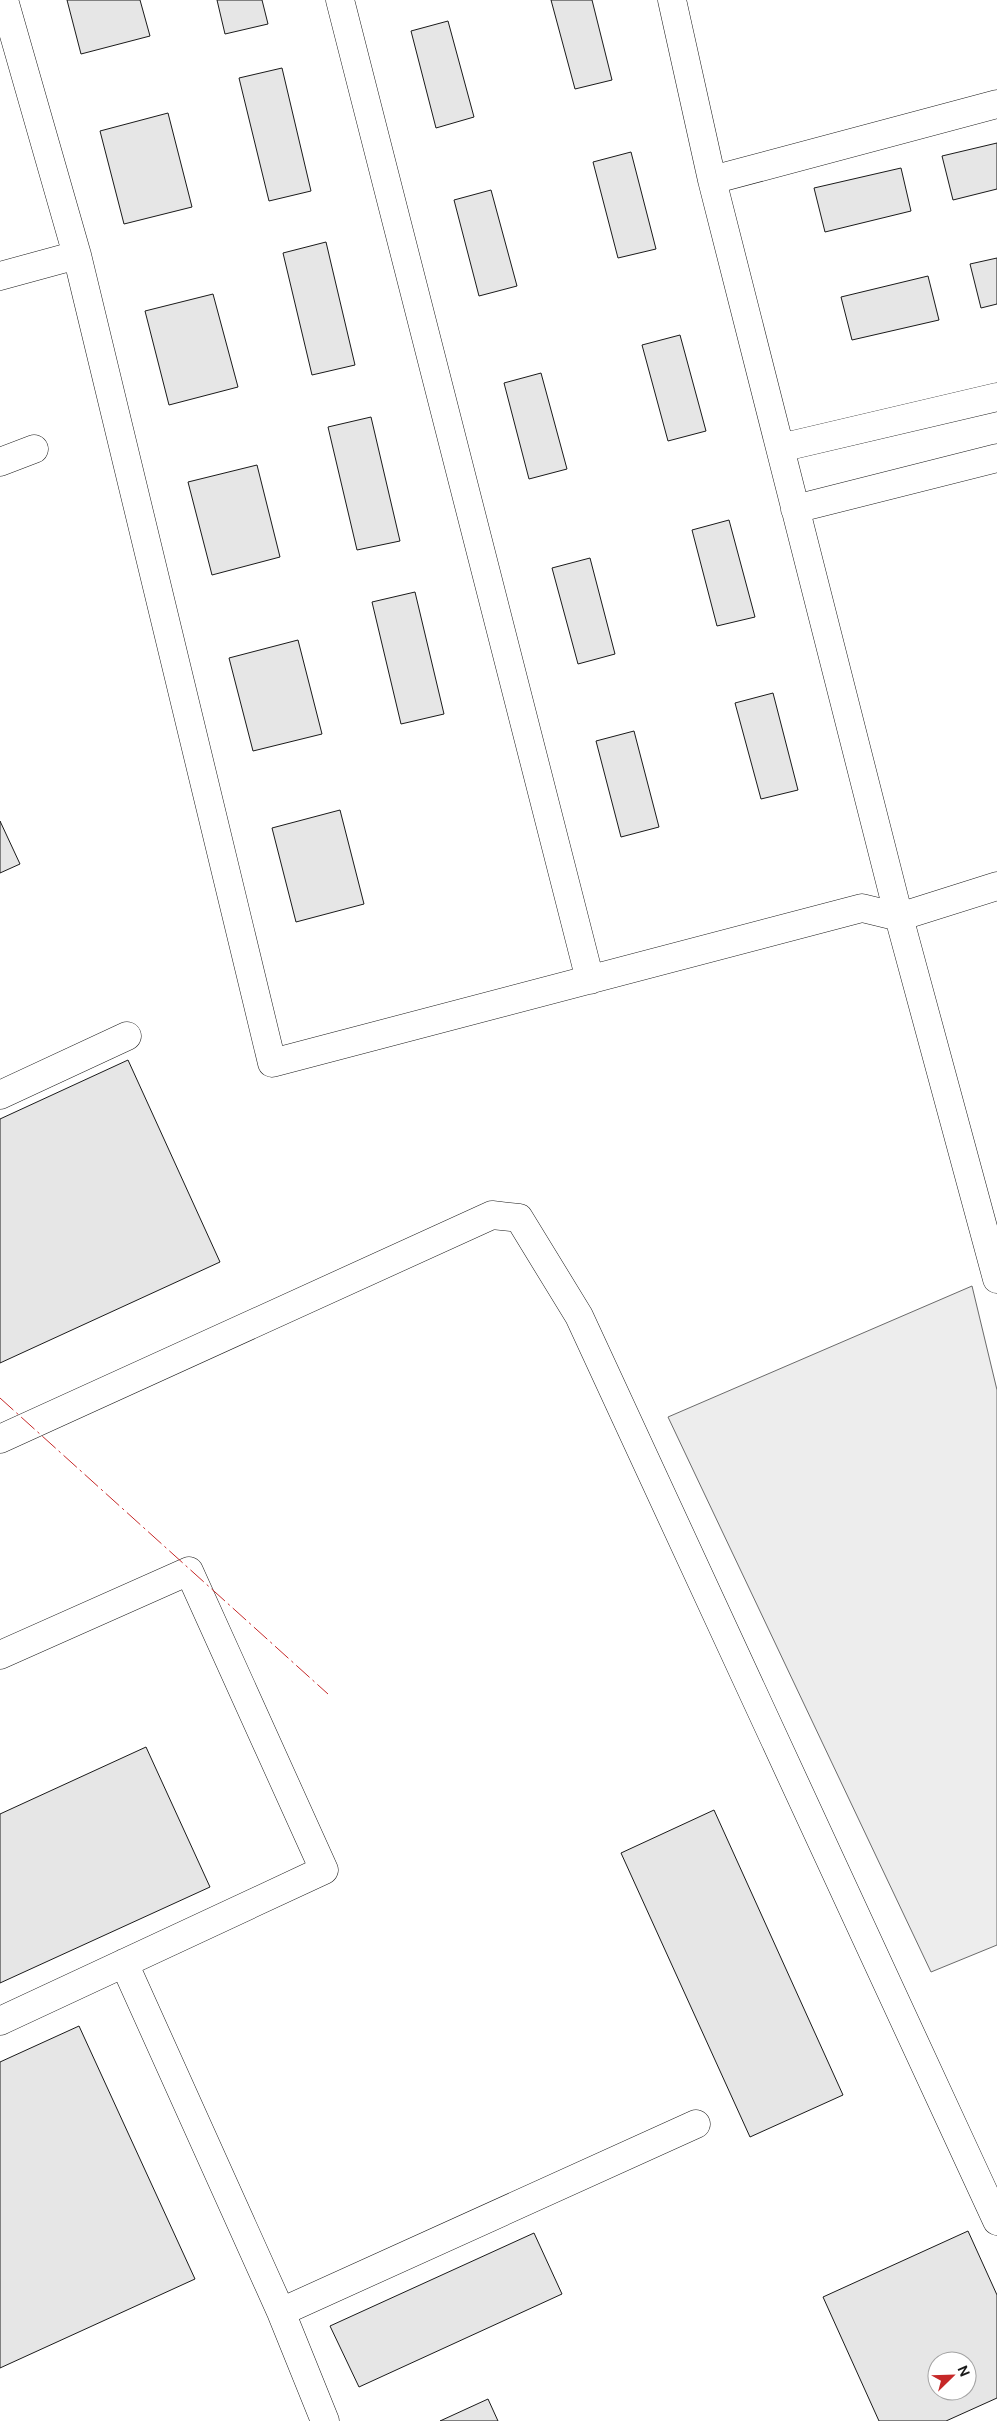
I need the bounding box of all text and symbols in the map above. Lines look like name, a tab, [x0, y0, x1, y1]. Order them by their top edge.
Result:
north arrow	[927, 2351, 977, 2401]
text: N	[954, 2363, 974, 2379]

